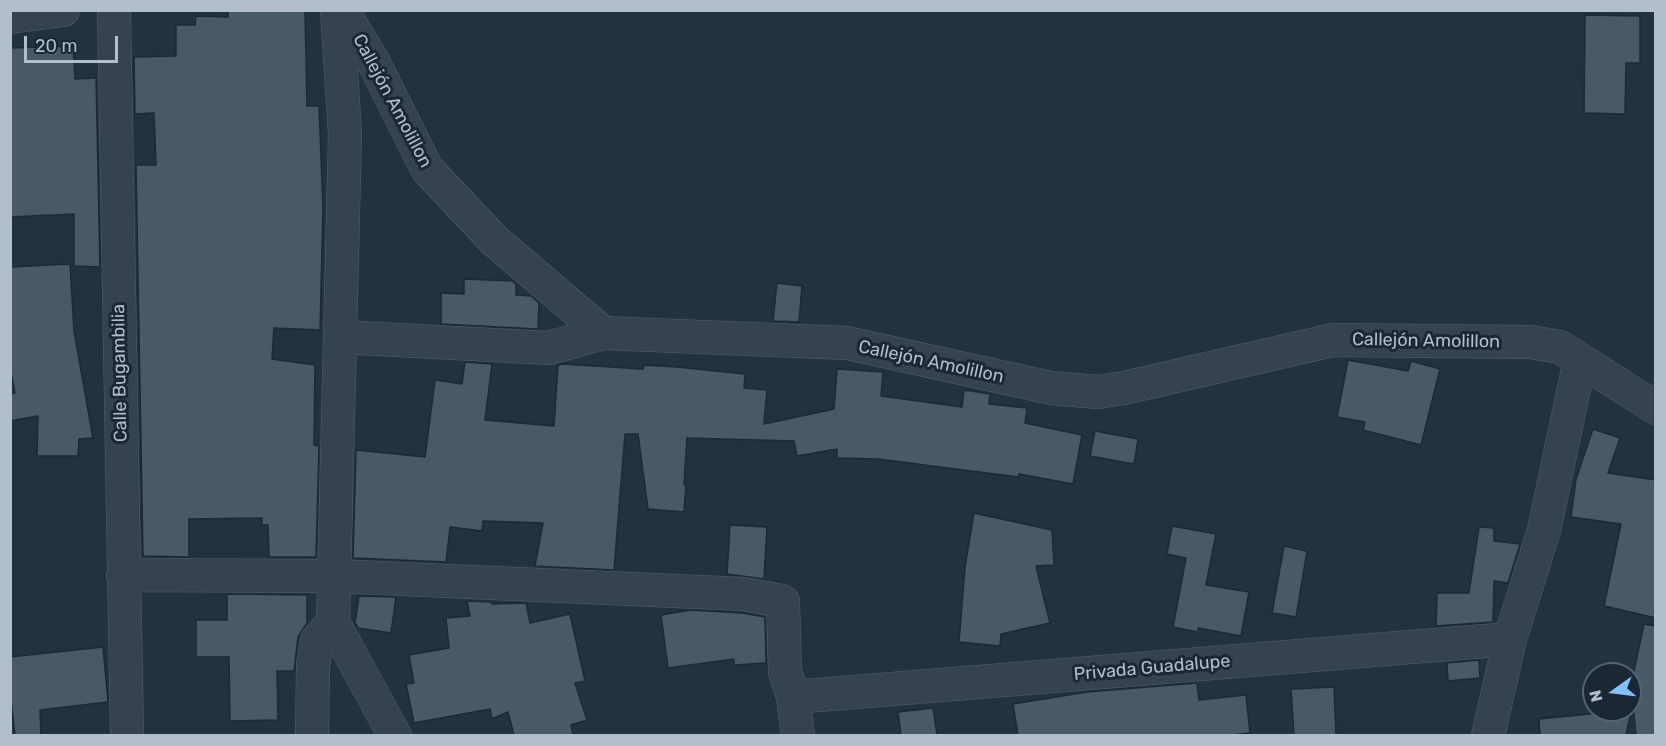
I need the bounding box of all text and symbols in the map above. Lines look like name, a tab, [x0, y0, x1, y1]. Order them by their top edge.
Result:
scale bar	[27, 24, 122, 62]
street label: Callejón Amolillon	[348, 31, 436, 171]
text: 20 m	[35, 35, 77, 57]
street label: Calle Bugambilia	[108, 304, 132, 442]
street label: Callejón Amolillon	[1352, 329, 1500, 353]
street label: Callejón Amolillon	[856, 336, 1006, 388]
street label: Privada Guadalupe	[1073, 650, 1231, 686]
north arrow	[1582, 662, 1642, 722]
text: N	[1585, 688, 1607, 704]

